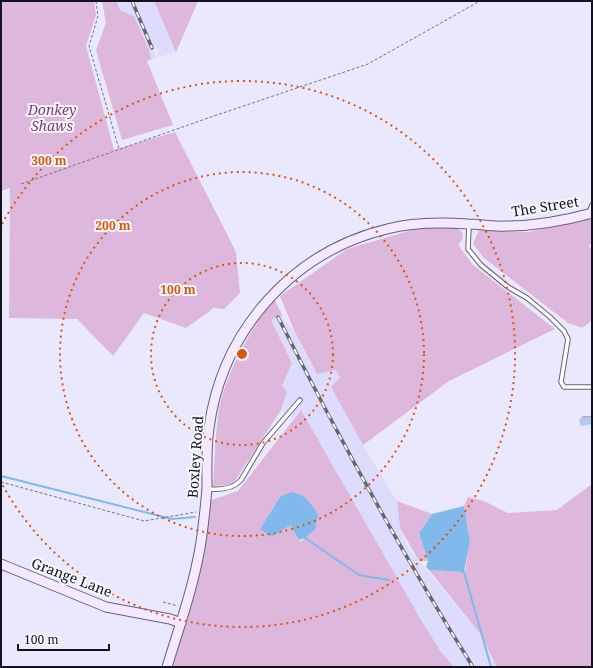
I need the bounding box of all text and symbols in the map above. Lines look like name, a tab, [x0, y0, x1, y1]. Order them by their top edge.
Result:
park label: Donkey Shaws	[27, 100, 76, 135]
text: 300 m	[31, 152, 67, 169]
street label: The Street	[510, 191, 580, 221]
text: 200 m	[95, 217, 131, 234]
text: 100 m	[160, 281, 196, 298]
centre of rings	[235, 347, 249, 361]
street label: Boxley Road	[183, 415, 207, 499]
street label: Grange Lane	[29, 553, 115, 601]
scale bar	[18, 626, 109, 652]
text: 100 m	[24, 631, 59, 648]

